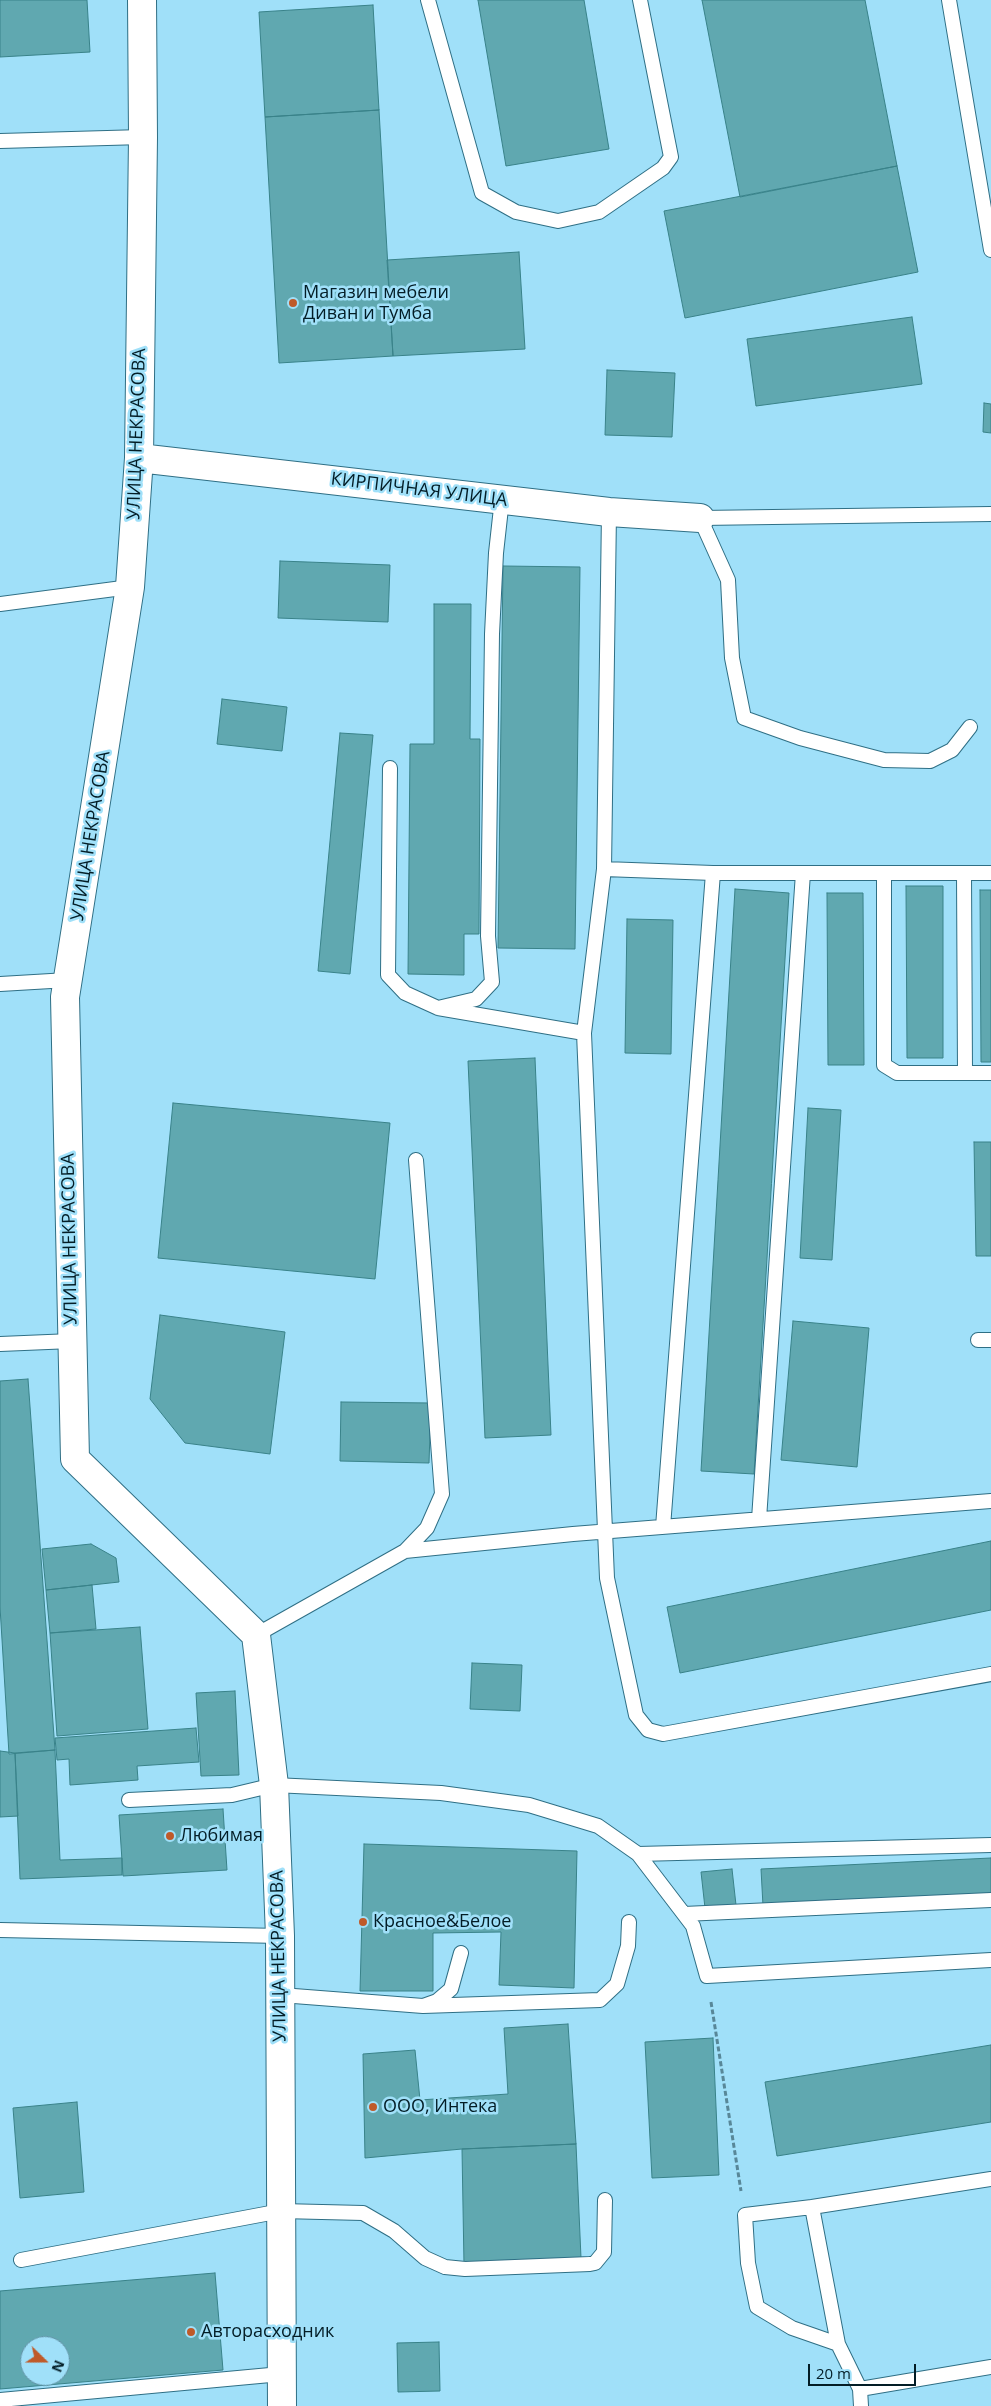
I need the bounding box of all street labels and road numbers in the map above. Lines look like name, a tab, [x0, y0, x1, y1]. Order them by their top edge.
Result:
street label: УЛИЦА НЕКРАСОВА	[123, 348, 151, 520]
street label: КИРПИЧНАЯ УЛИЦА	[330, 468, 508, 512]
street label: УЛИЦА НЕКРАСОВА	[67, 750, 115, 922]
street label: УЛИЦА НЕКРАСОВА	[58, 1153, 82, 1325]
street label: УЛИЦА НЕКРАСОВА	[267, 1870, 291, 2042]

